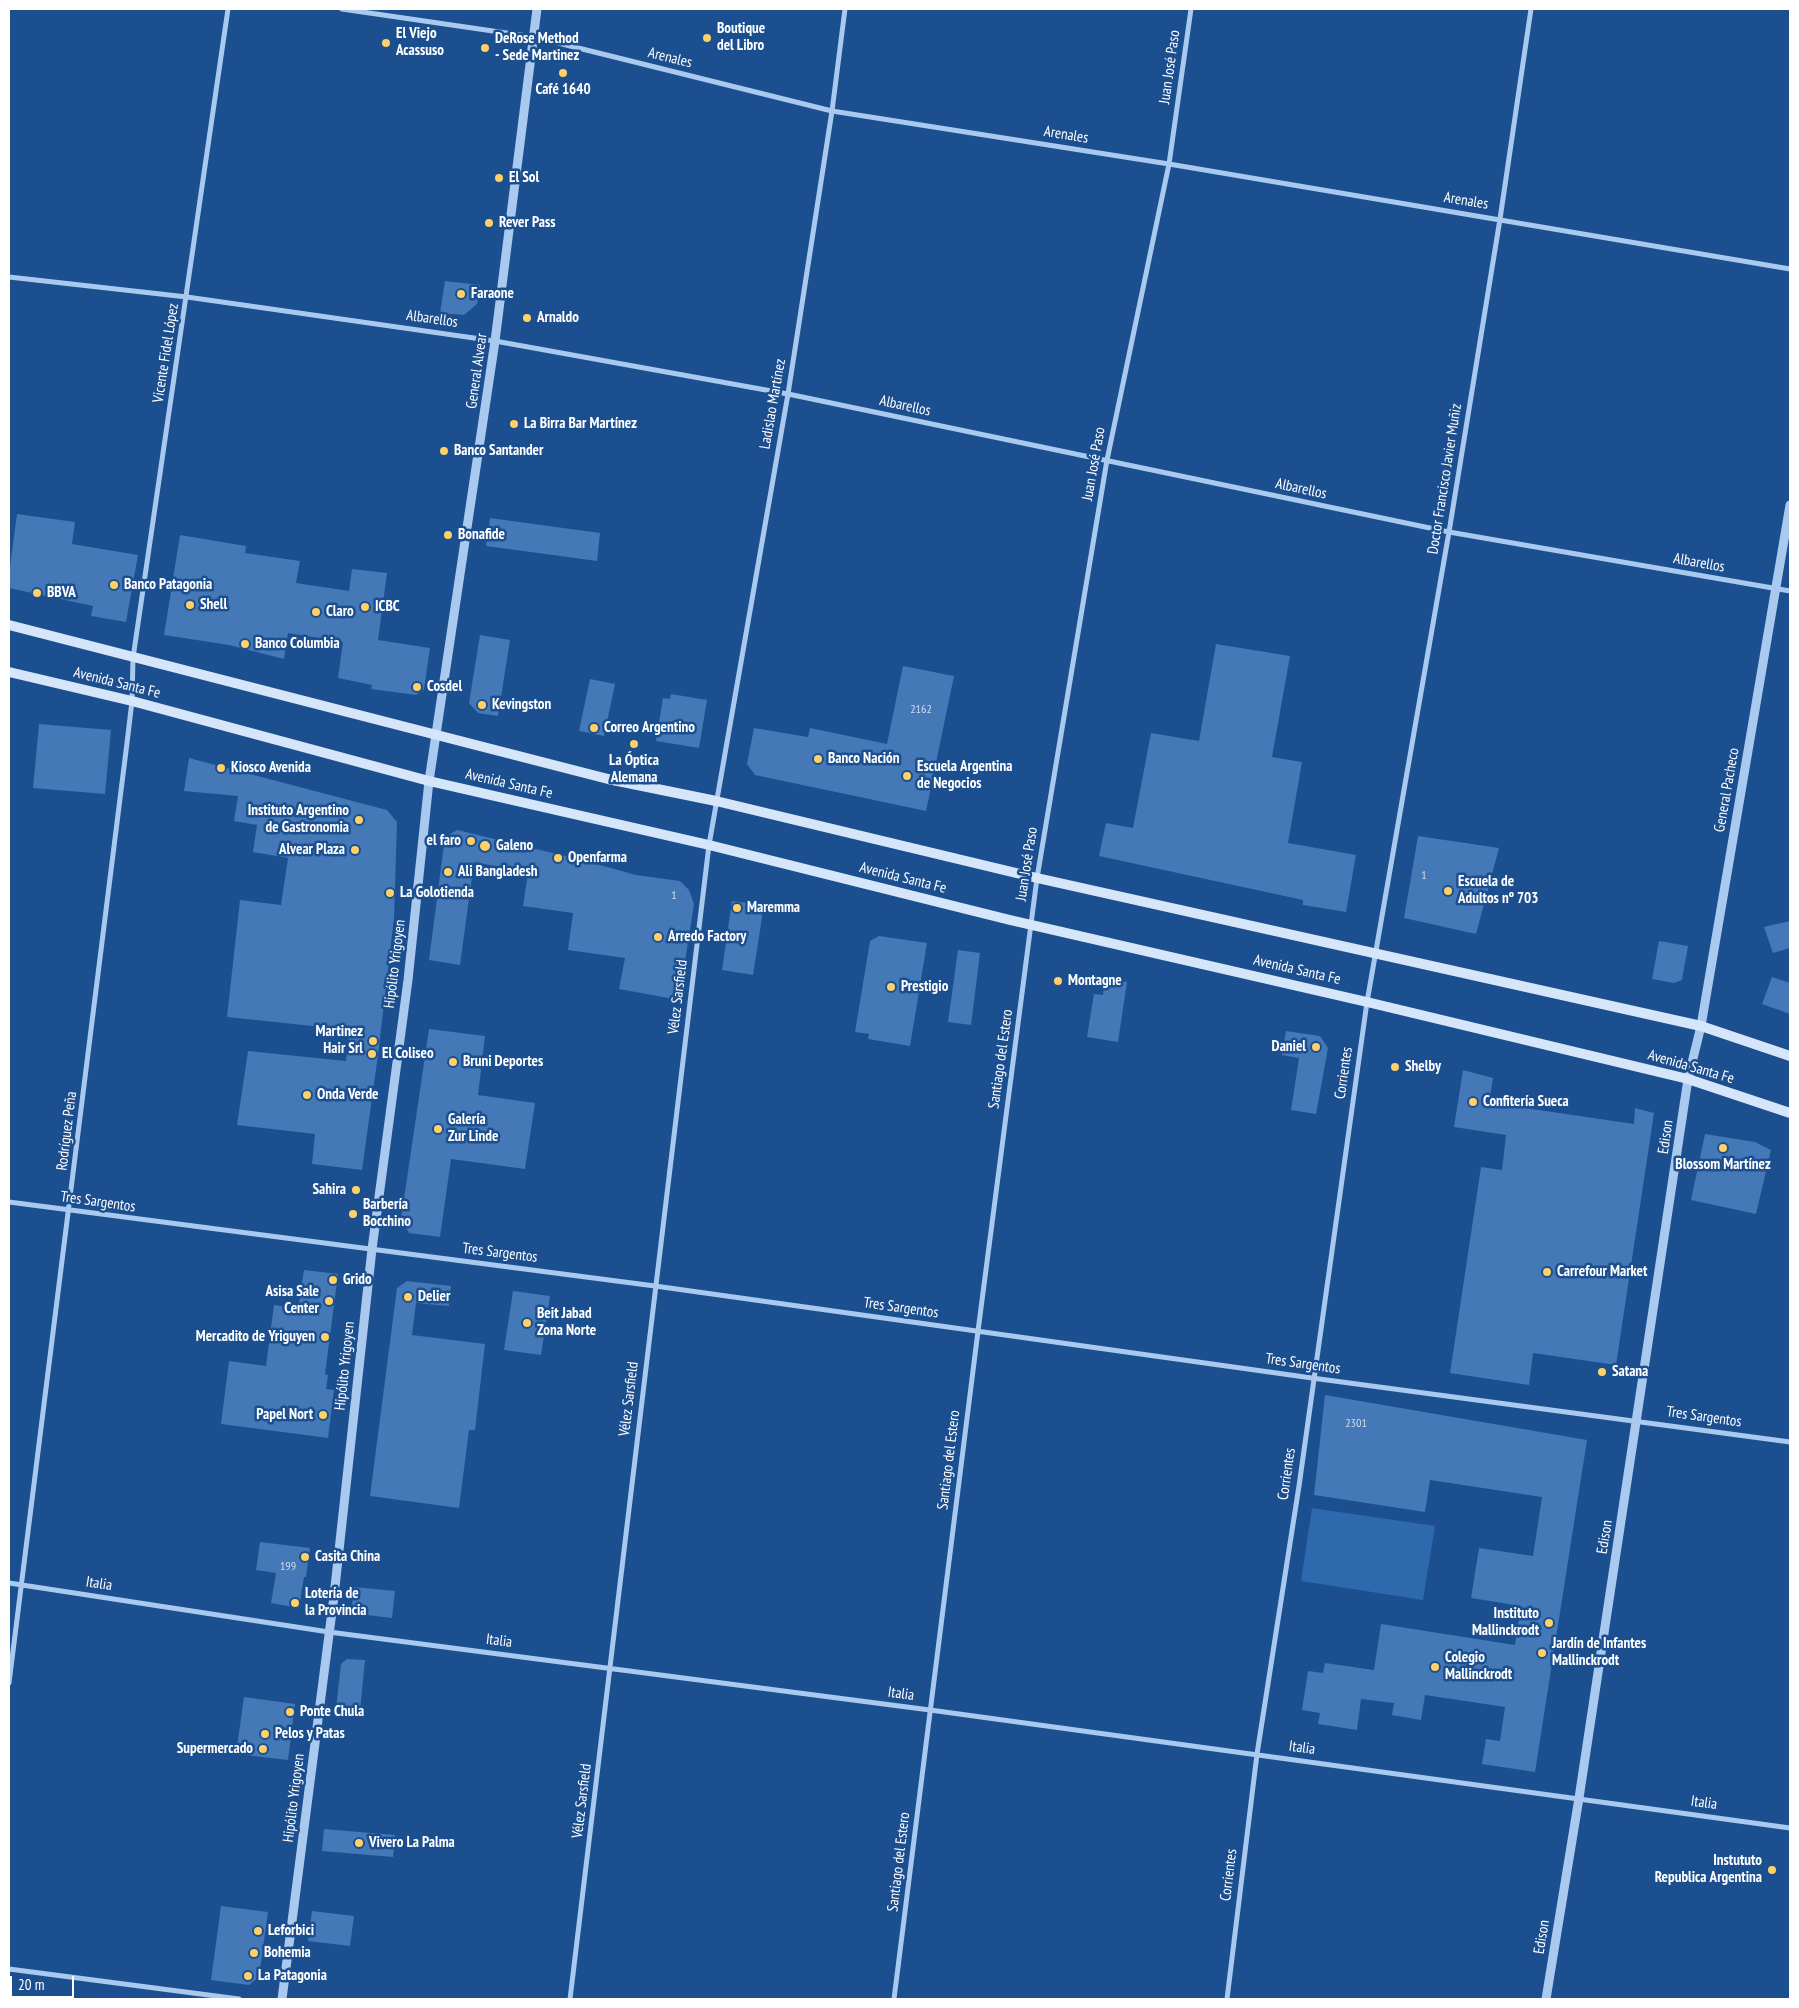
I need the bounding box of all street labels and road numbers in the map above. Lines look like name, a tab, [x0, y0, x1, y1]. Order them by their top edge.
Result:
street label: Juan José Paso	[1156, 29, 1184, 105]
street label: Arenales	[646, 44, 694, 72]
street label: Arenales	[1042, 123, 1090, 147]
street label: Arenales	[1442, 189, 1490, 213]
street label: Vicente Fidel López	[149, 302, 183, 404]
street label: Albarellos	[405, 306, 459, 332]
street label: General Alvear	[463, 332, 491, 410]
street label: Ladislao Martínez	[756, 357, 790, 451]
street label: Albarellos	[878, 392, 932, 420]
street label: Doctor Francisco Javier Muñiz	[1424, 402, 1466, 556]
street label: Juan José Paso	[1079, 426, 1109, 502]
street label: Albarellos	[1274, 475, 1328, 503]
street label: Albarellos	[1672, 550, 1726, 576]
street label: Avenida Santa Fe	[72, 664, 162, 702]
street label: General Pacheco	[1711, 747, 1743, 833]
street label: Avenida Santa Fe	[464, 765, 554, 803]
street label: Juan José Paso	[1012, 826, 1042, 902]
street label: Avenida Santa Fe	[858, 859, 948, 897]
street label: Hipólito Yrigoyen	[381, 919, 409, 1009]
street label: Avenida Santa Fe	[1252, 951, 1342, 989]
street label: Vélez Sarsfield	[665, 959, 691, 1035]
street label: Santiago del Estero	[985, 1008, 1017, 1110]
street label: Corrientes	[1331, 1046, 1357, 1100]
street label: Avenida Santa Fe	[1646, 1046, 1736, 1088]
street label: Rodríguez Peña	[53, 1090, 81, 1172]
street label: Edison	[1655, 1119, 1677, 1155]
street label: Tres Sargentos	[59, 1188, 137, 1216]
street label: Tres Sargentos	[462, 1239, 538, 1267]
street label: Tres Sargentos	[862, 1294, 940, 1322]
street label: Hipólito Yrigoyen	[331, 1321, 359, 1411]
street label: Tres Sargentos	[1264, 1350, 1342, 1378]
street label: Vélez Sarsfield	[616, 1361, 642, 1437]
street label: Tres Sargentos	[1665, 1403, 1743, 1431]
street label: Santiago del Estero	[934, 1409, 964, 1511]
street label: Corrientes	[1274, 1447, 1300, 1501]
street label: Edison	[1593, 1519, 1617, 1555]
street label: Italia	[85, 1573, 113, 1595]
street label: Italia	[485, 1630, 513, 1652]
street label: Italia	[887, 1683, 915, 1705]
street label: Italia	[1288, 1737, 1316, 1759]
street label: Hipólito Yrigoyen	[280, 1753, 308, 1843]
street label: Vélez Sarsfield	[569, 1763, 595, 1839]
street label: Italia	[1690, 1792, 1718, 1814]
street label: Santiago del Estero	[884, 1811, 914, 1913]
street label: Corrientes	[1217, 1848, 1241, 1902]
street label: Edison	[1530, 1919, 1554, 1955]

